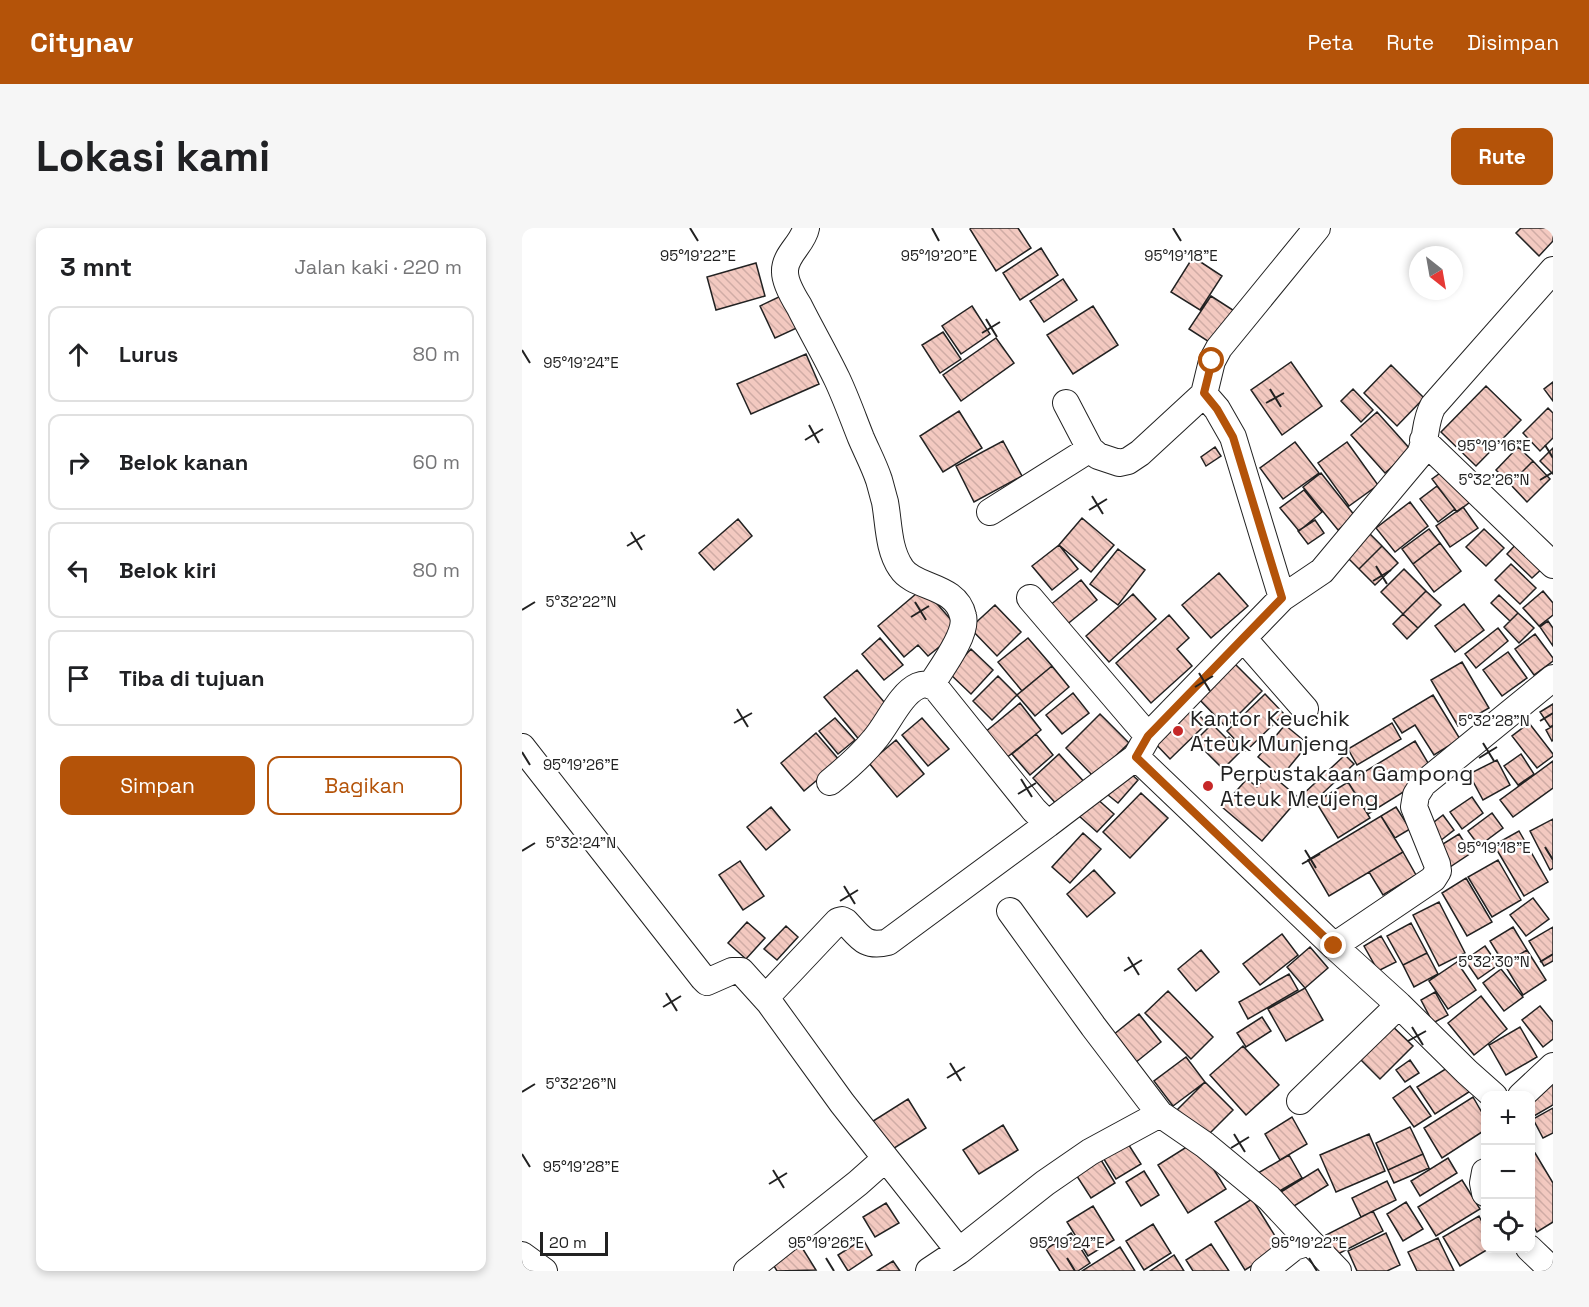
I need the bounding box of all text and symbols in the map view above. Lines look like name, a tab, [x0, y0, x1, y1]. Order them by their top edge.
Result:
text: Citynav	[30, 24, 134, 60]
text: Peta	[1307, 29, 1353, 56]
text: Rute	[1386, 29, 1434, 56]
text: Disimpan	[1467, 29, 1559, 56]
button: Rute	[1451, 128, 1553, 185]
text: Lokasi kami	[36, 130, 270, 183]
text: 95°19'22"E	[660, 246, 736, 265]
text: 95°19'20"E	[901, 246, 977, 265]
text: 95°19'18"E	[1144, 246, 1218, 265]
north arrow	[1409, 246, 1463, 300]
text: 3 mnt	[60, 250, 132, 284]
text: Jalan kaki · 220 m	[294, 254, 462, 280]
icon: ahead	[62, 338, 95, 371]
text: Lurus	[119, 340, 178, 368]
text: 80 m	[412, 341, 460, 367]
route start	[1198, 347, 1224, 373]
text: 95°19'24"E	[543, 353, 619, 372]
text: 95°19'16"E	[1457, 436, 1531, 455]
icon: right	[62, 446, 95, 479]
text: Belok kanan	[119, 448, 248, 476]
text: 60 m	[413, 449, 460, 475]
text: 5°32'26"N	[1458, 470, 1530, 489]
icon: left	[62, 554, 95, 587]
text: Belok kiri	[119, 556, 216, 584]
text: 80 m	[412, 557, 460, 583]
text: 5°32'22"N	[546, 592, 617, 611]
icon: arrive	[62, 662, 95, 695]
text: Tiba di tujuan	[119, 664, 265, 692]
place label: Kantor Keuchik Ateuk Munjeng	[1190, 704, 1350, 757]
text: 5°32'28"N	[1458, 711, 1530, 730]
marker: Kantor Keuchik Ateuk Munjeng	[1171, 724, 1185, 738]
text: 95°19'26"E	[543, 755, 619, 774]
button: Simpan	[60, 756, 255, 815]
button: Bagikan	[267, 756, 462, 815]
place label: Perpustakaan Gampong Ateuk Meujeng	[1220, 759, 1473, 812]
marker: Perpustakaan Gampong Ateuk Meujeng	[1201, 779, 1215, 793]
text: 5°32'24"N	[546, 833, 616, 852]
text: 95°19'18"E	[1457, 838, 1531, 857]
route end	[1320, 932, 1346, 958]
text: 5°32'30"N	[1458, 952, 1530, 971]
text: 5°32'26"N	[545, 1074, 617, 1093]
map controls	[1481, 1091, 1535, 1253]
button: +	[1481, 1091, 1535, 1145]
button: −	[1481, 1145, 1535, 1199]
text: 95°19'28"E	[543, 1157, 619, 1176]
button: locate	[1481, 1199, 1535, 1253]
scale bar	[540, 1229, 608, 1256]
text: 20 m	[549, 1232, 587, 1253]
text: 95°19'26"E	[788, 1233, 864, 1252]
text: 95°19'24"E	[1029, 1233, 1105, 1252]
text: 95°19'22"E	[1271, 1233, 1347, 1252]

